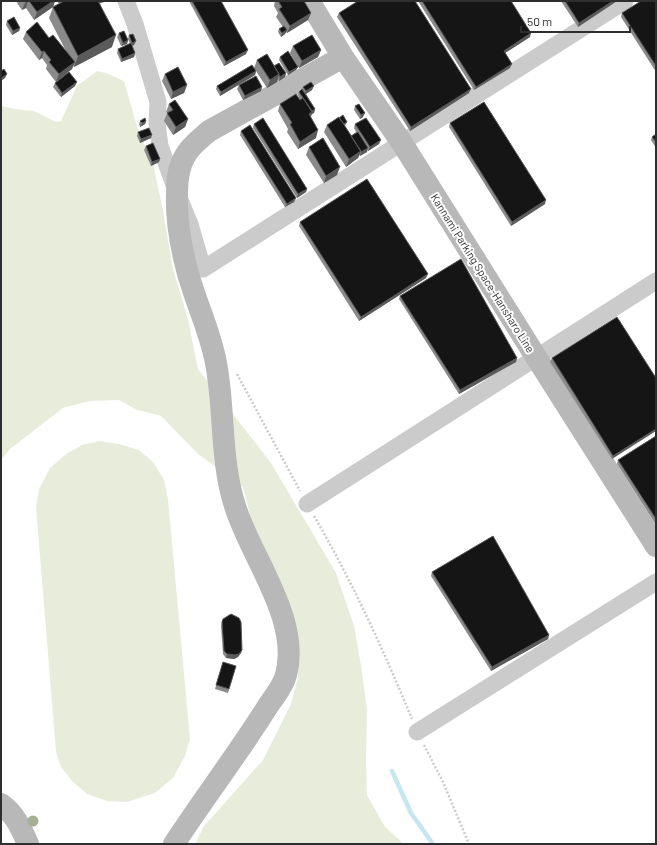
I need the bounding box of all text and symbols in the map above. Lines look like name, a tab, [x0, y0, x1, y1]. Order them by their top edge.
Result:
scale bar	[521, 8, 630, 34]
text: 50 m	[527, 14, 552, 28]
street label: Kannami Parking Space-Hansharo Line	[429, 191, 538, 355]

